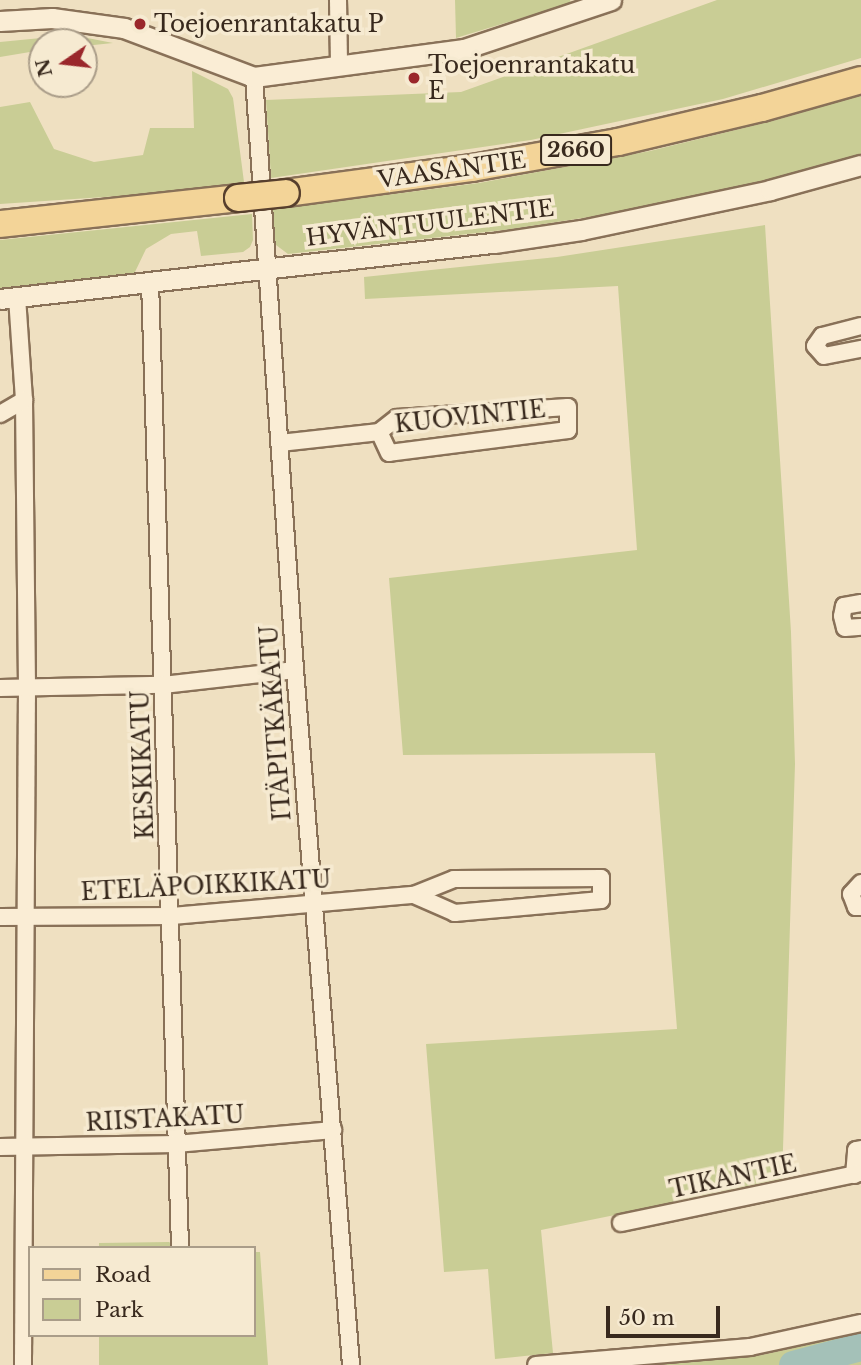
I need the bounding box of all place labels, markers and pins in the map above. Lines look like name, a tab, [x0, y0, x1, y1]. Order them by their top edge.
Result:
place label: Toejoenrantakatu P	[154, 10, 384, 38]
marker: Toejoenrantakatu P	[132, 16, 148, 32]
place label: Toejoenrantakatu E	[428, 51, 635, 105]
marker: Toejoenrantakatu E	[406, 70, 422, 86]

